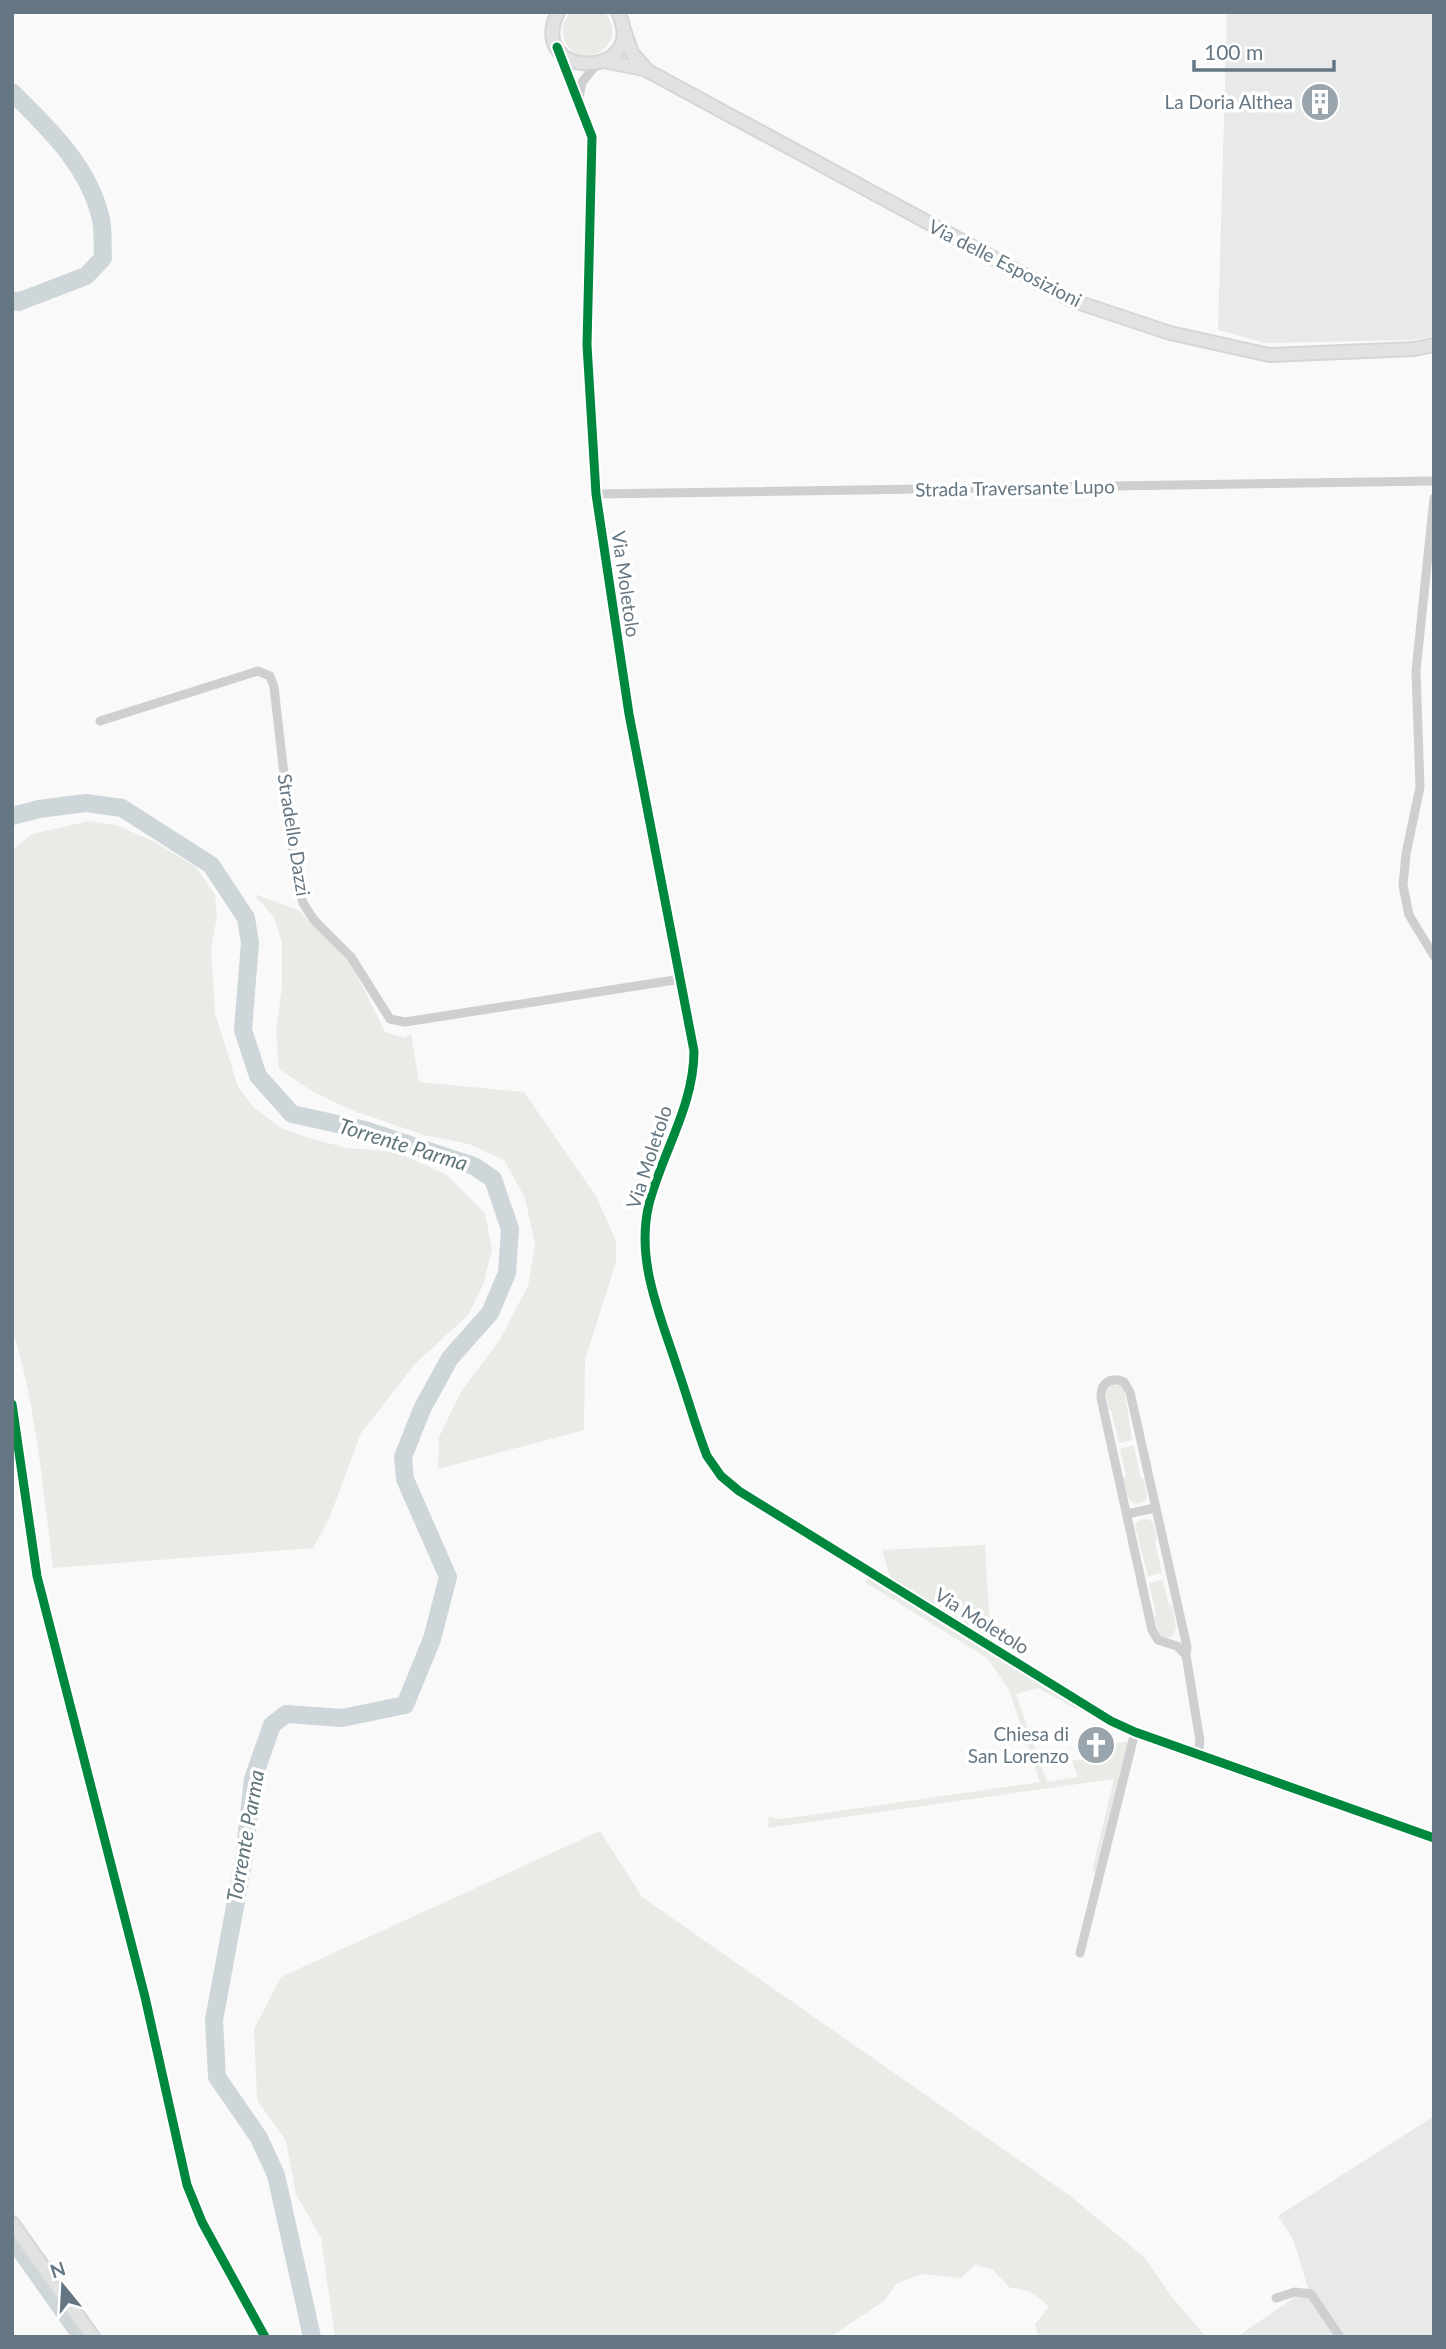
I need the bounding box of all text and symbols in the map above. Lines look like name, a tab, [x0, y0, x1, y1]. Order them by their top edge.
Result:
scale bar	[1194, 28, 1334, 72]
text: 100 m	[1204, 39, 1263, 64]
building icon: La Doria Althea	[1299, 81, 1341, 123]
place label: La Doria Althea	[1165, 90, 1293, 113]
street label: Via delle Esposizioni	[925, 214, 1086, 311]
street label: Strada Traversante Lupo	[915, 474, 1115, 501]
street label: Via Moletolo	[608, 529, 645, 639]
street label: Stradello Dazzi	[273, 772, 316, 898]
street label: Via Moletolo	[621, 1102, 676, 1211]
water label: Torrente Parma	[336, 1112, 471, 1175]
street label: Via Moletolo	[931, 1582, 1034, 1659]
place label: Chiesa di San Lorenzo	[968, 1722, 1069, 1767]
church icon: Chiesa di San Lorenzo	[1075, 1724, 1117, 1766]
water label: Torrente Parma	[221, 1768, 268, 1904]
north arrow	[28, 2251, 98, 2321]
text: N	[47, 2256, 68, 2283]

